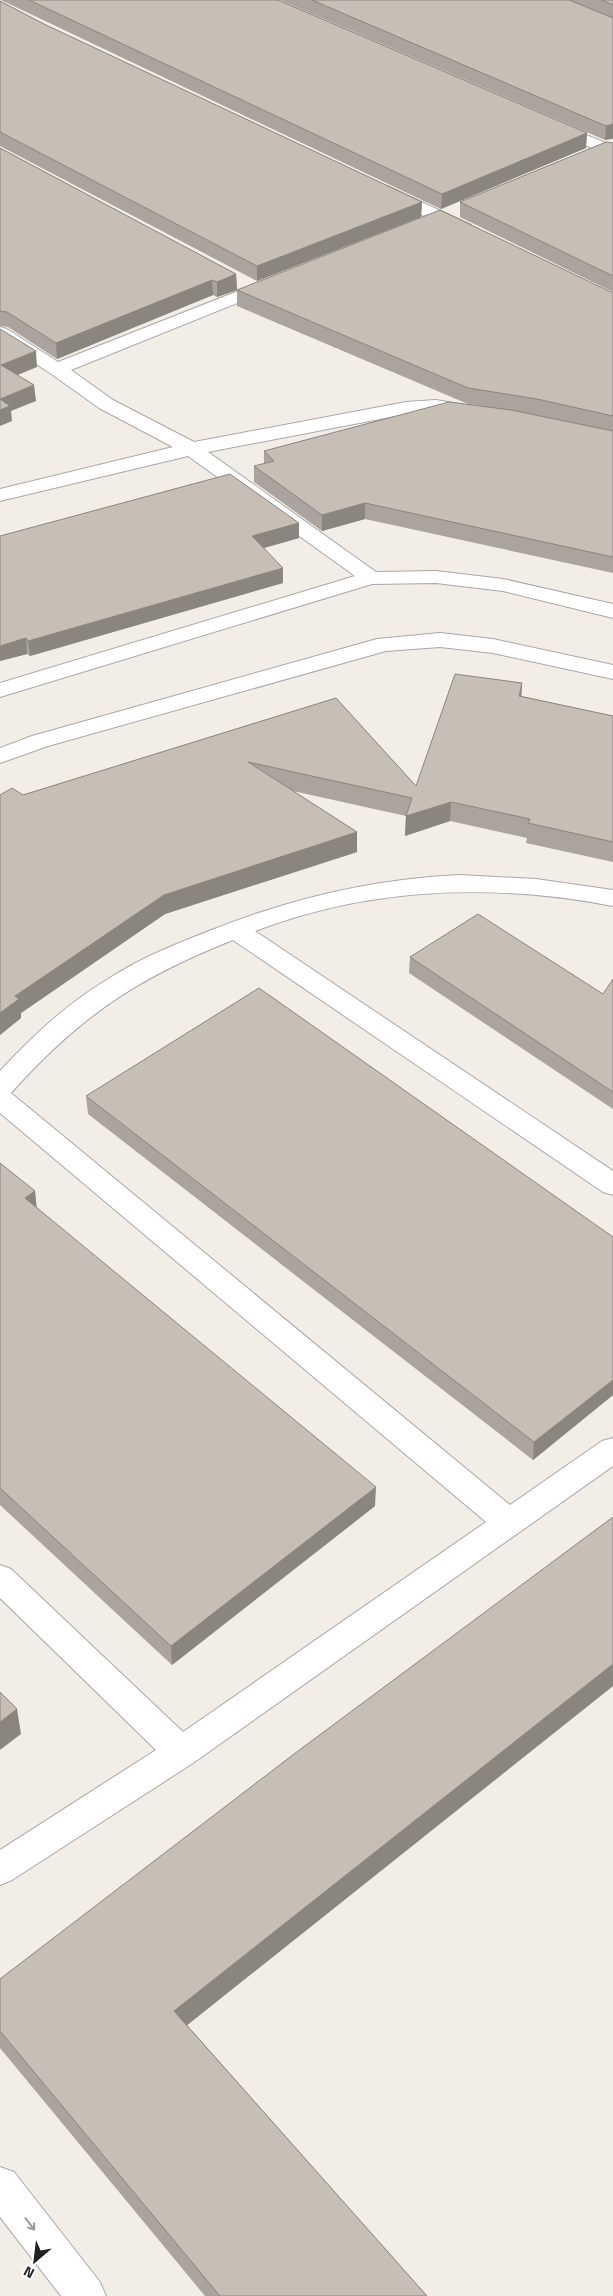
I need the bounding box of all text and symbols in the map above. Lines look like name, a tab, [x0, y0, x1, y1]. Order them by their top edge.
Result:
one-way arrow	[25, 2217, 35, 2231]
north arrow	[10, 2236, 60, 2286]
text: N	[19, 2261, 38, 2284]

